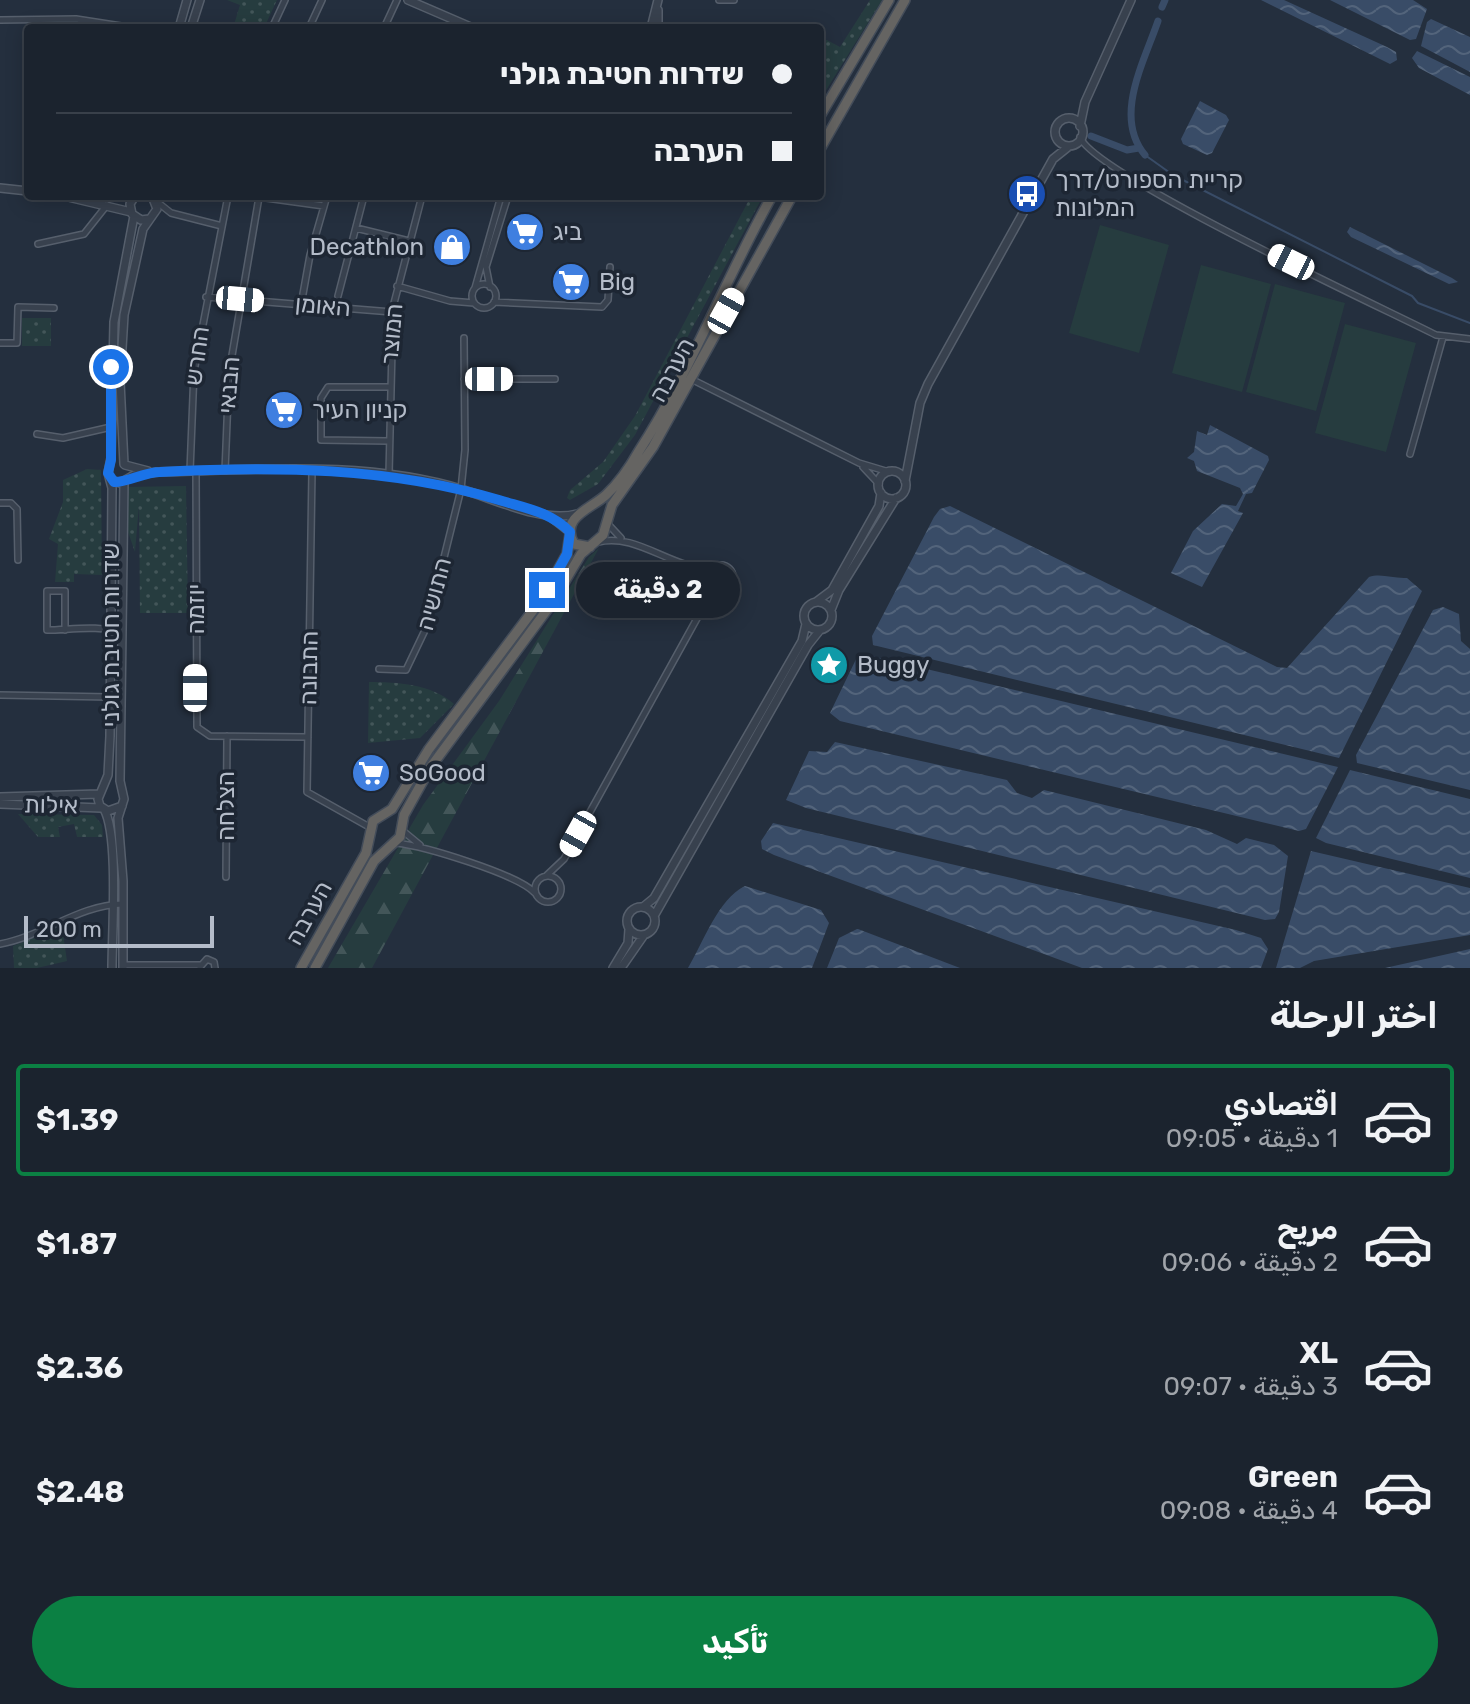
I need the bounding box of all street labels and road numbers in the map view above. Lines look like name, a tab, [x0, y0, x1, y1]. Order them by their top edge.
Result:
street label: האומן	[294, 290, 352, 322]
street label: המוצר	[375, 302, 409, 366]
street label: החרש	[179, 324, 215, 388]
street label: הערבה	[644, 333, 700, 407]
street label: הבנאי	[213, 355, 245, 415]
street label: שדרות חטיבת גולני	[97, 543, 125, 727]
street label: התושיה	[411, 555, 457, 633]
street label: יוזמה	[182, 584, 210, 634]
street label: התבונה	[294, 631, 324, 705]
street label: הצלחה	[212, 771, 240, 841]
street label: אילות	[24, 791, 78, 819]
street label: הערבה	[280, 876, 338, 950]

